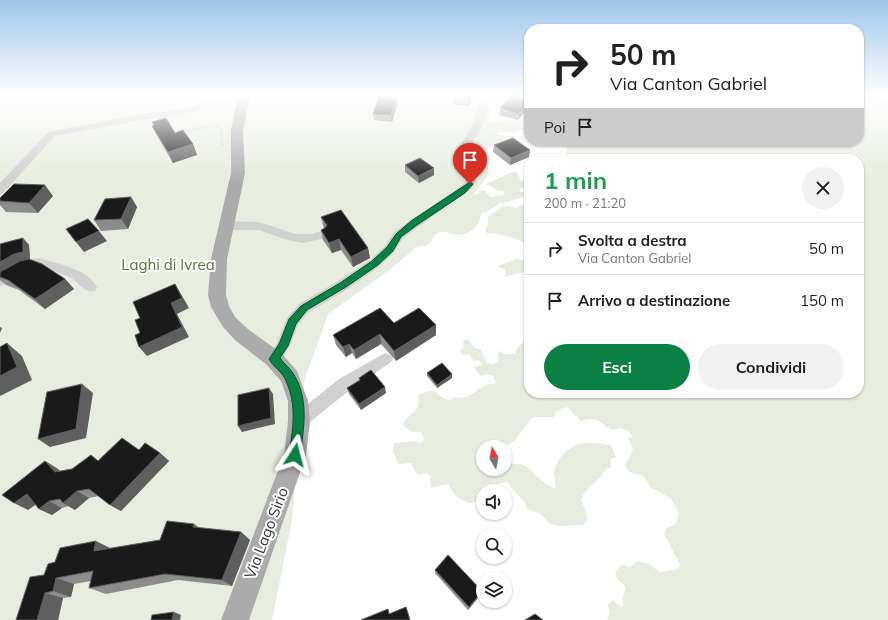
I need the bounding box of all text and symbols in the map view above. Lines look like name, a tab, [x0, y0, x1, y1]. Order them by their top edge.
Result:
text: 50 m	[610, 37, 676, 72]
icon: right	[544, 40, 596, 92]
text: Via Canton Gabriel	[610, 72, 767, 95]
icon: arrive	[574, 116, 596, 138]
text: Poi	[544, 118, 566, 137]
pin	[453, 143, 487, 184]
icon: arrive	[459, 149, 481, 171]
text: 1 min	[544, 165, 607, 195]
button: close	[802, 167, 844, 209]
text: 200 m · 21:20	[544, 195, 626, 211]
text: Svolta a destra	[578, 231, 687, 250]
icon: right	[544, 238, 566, 260]
text: 50 m	[809, 239, 844, 258]
text: Via Canton Gabriel	[578, 250, 691, 266]
park label: Laghi di Ivrea	[121, 255, 215, 274]
icon: arrive	[544, 290, 566, 312]
text: Arrivo a destinazione	[578, 291, 730, 310]
text: 150 m	[800, 291, 844, 310]
button: Esci	[544, 344, 690, 390]
button: Condividi	[698, 344, 844, 390]
position arrow	[274, 434, 316, 476]
north arrow	[476, 440, 512, 476]
map controls	[476, 440, 512, 608]
button: sound	[476, 484, 512, 520]
street label: Via Lago Sirio	[240, 485, 292, 581]
button: search	[476, 528, 512, 564]
button: layers	[476, 572, 512, 608]

